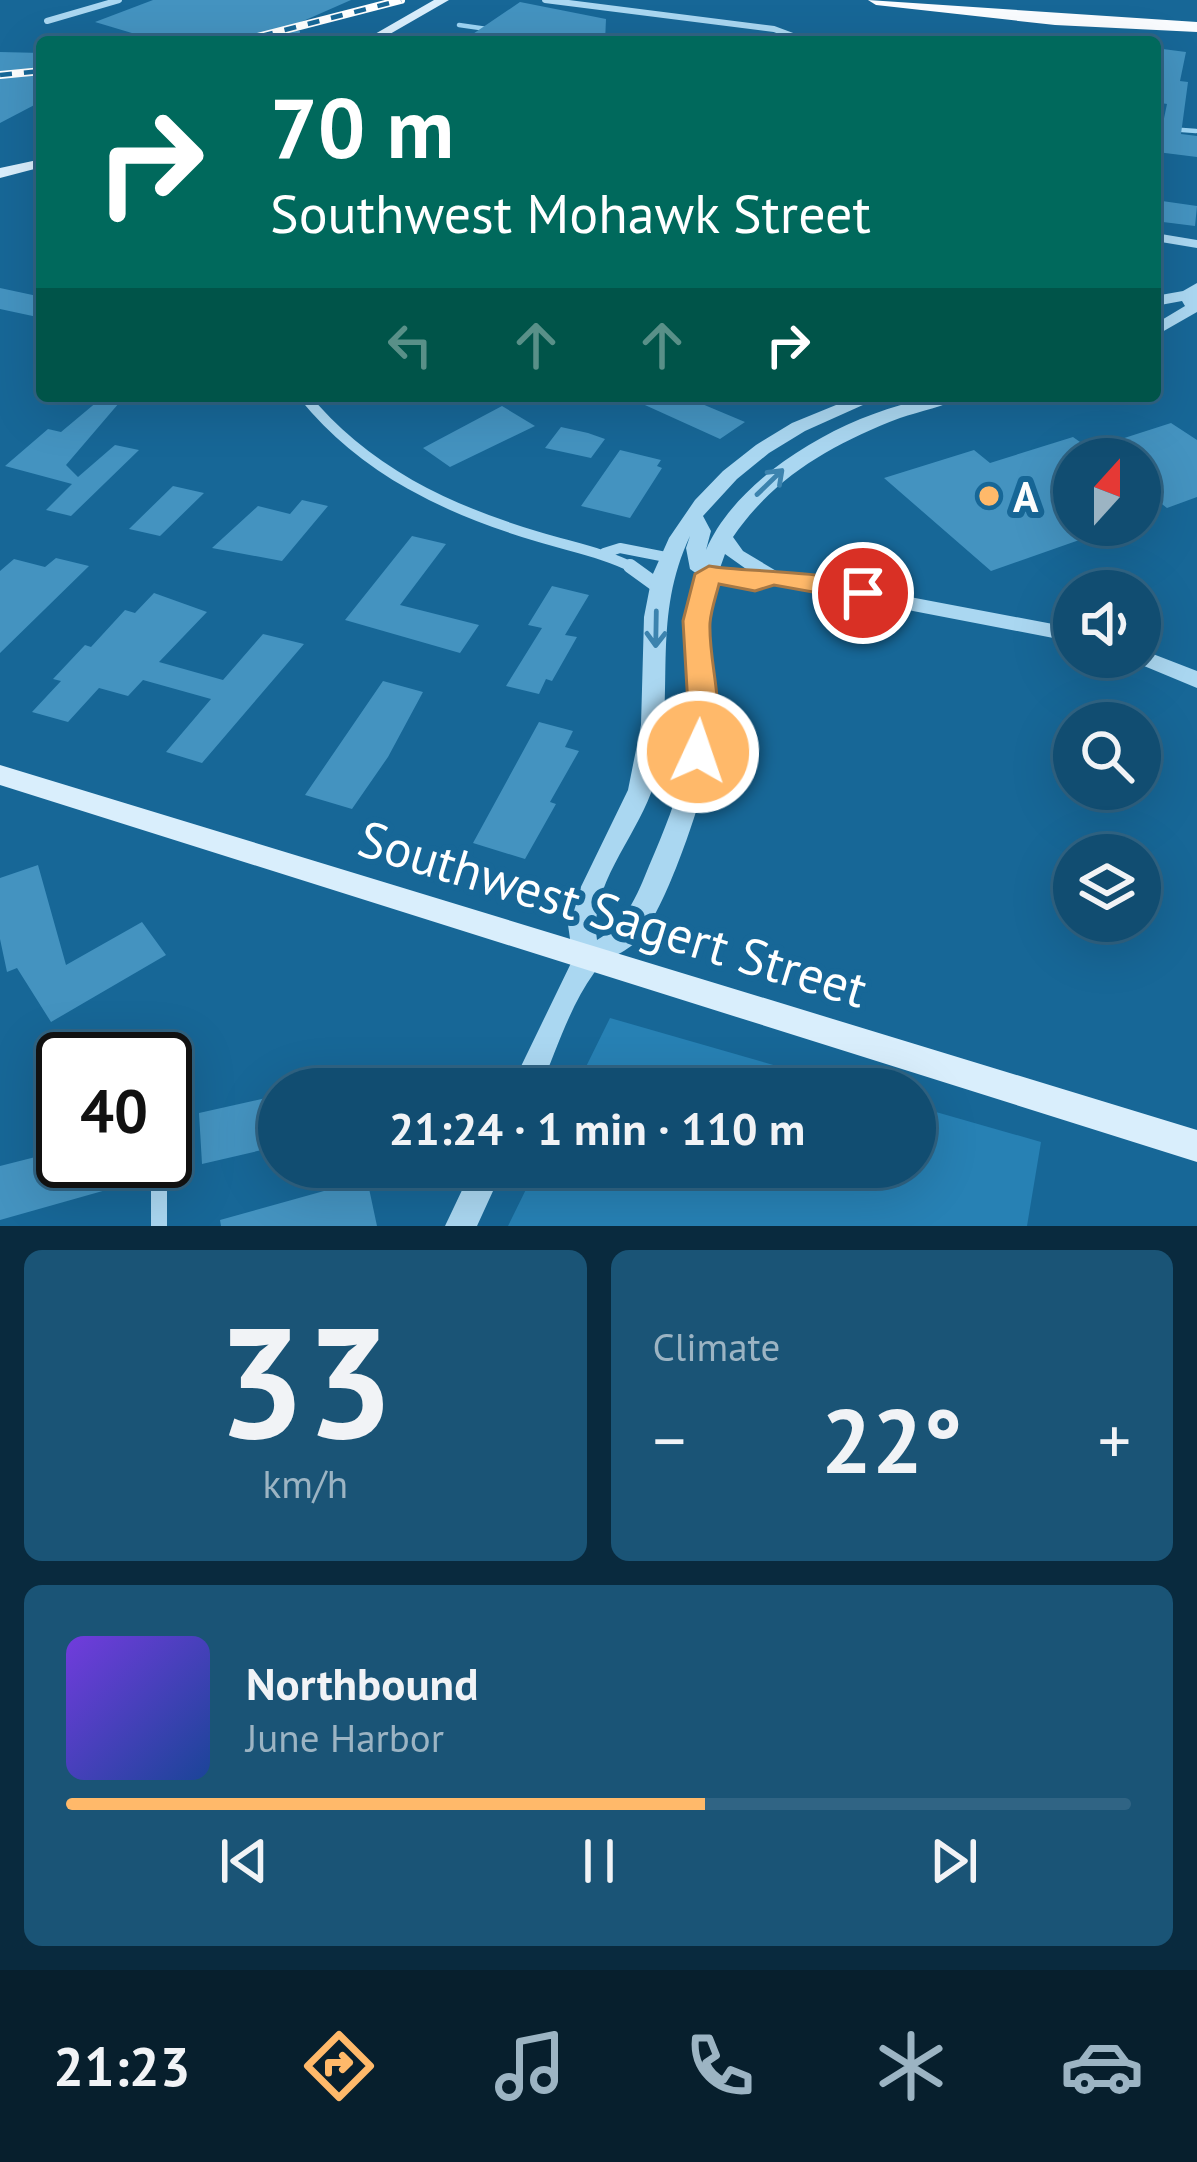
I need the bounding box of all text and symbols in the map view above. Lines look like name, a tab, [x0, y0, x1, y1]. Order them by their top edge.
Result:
text: 70 m	[270, 72, 454, 181]
icon: right	[72, 84, 228, 240]
text: Southwest Mohawk Street	[270, 178, 871, 248]
icon: left	[377, 312, 443, 378]
icon: ahead	[503, 312, 569, 378]
icon: ahead	[629, 312, 695, 378]
icon: right	[755, 312, 821, 378]
north arrow	[1053, 438, 1161, 546]
map controls	[1053, 438, 1161, 942]
one-way arrow	[755, 468, 784, 496]
place label: A	[1013, 469, 1039, 524]
marker: A	[976, 483, 1002, 509]
pin	[812, 542, 914, 644]
icon: arrive	[830, 560, 896, 626]
button: sound	[1053, 570, 1161, 678]
one-way arrow	[644, 609, 667, 648]
position arrow	[635, 689, 761, 815]
button: search	[1053, 702, 1161, 810]
street label: Southwest Sagert Street	[351, 804, 875, 1022]
button: layers	[1053, 834, 1161, 942]
speed limit sign: 40	[36, 1032, 192, 1188]
text: 21:24 · 1 min · 110 m	[389, 1099, 805, 1157]
text: 33	[217, 1279, 394, 1481]
text: Climate	[653, 1321, 780, 1372]
text: 22°	[821, 1381, 962, 1498]
text: −	[653, 1397, 686, 1482]
text: +	[1098, 1397, 1131, 1482]
text: km/h	[263, 1458, 348, 1509]
text: Northbound	[246, 1654, 478, 1712]
text: June Harbor	[246, 1712, 444, 1763]
icon: previous	[211, 1828, 277, 1894]
icon: pause	[566, 1828, 632, 1894]
icon: next	[921, 1828, 987, 1894]
icon: directions	[297, 2024, 381, 2108]
icon: music	[488, 2024, 572, 2108]
icon: phone	[678, 2024, 762, 2108]
icon: climate	[869, 2024, 953, 2108]
icon: car	[1060, 2024, 1144, 2108]
text: 21:23	[53, 2031, 190, 2101]

